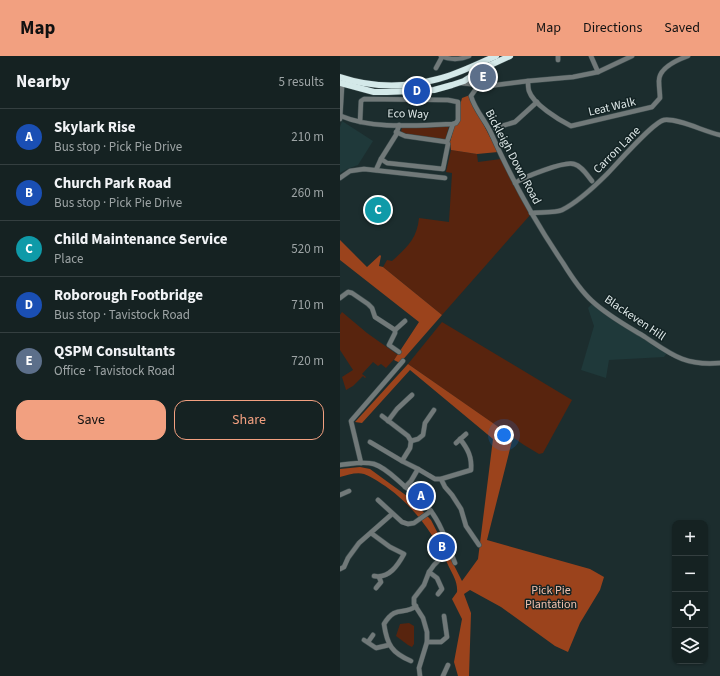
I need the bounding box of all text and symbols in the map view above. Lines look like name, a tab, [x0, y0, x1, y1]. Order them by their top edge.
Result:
text: Map	[20, 15, 55, 42]
text: Map	[536, 18, 561, 38]
text: Directions	[583, 18, 642, 38]
text: Saved	[664, 18, 700, 38]
pin: E	[470, 62, 496, 92]
text: Nearby	[16, 70, 70, 94]
text: 5 results	[279, 73, 324, 91]
pin: D	[404, 76, 430, 106]
street label: Leat Walk	[587, 93, 637, 121]
street label: Eco Way	[387, 105, 429, 123]
street label: Bickleigh Down Road	[481, 106, 545, 208]
text: Skylark Rise	[54, 117, 136, 138]
street label: Carron Lane	[589, 122, 645, 178]
text: A	[25, 128, 33, 146]
text: 210 m	[291, 128, 324, 146]
text: Bus stop · Pick Pie Drive	[54, 138, 182, 156]
text: Church Park Road	[54, 173, 171, 194]
text: B	[25, 184, 33, 202]
text: 260 m	[291, 184, 324, 202]
text: Bus stop · Pick Pie Drive	[54, 194, 182, 212]
pin: C	[365, 195, 391, 225]
text: Child Maintenance Service	[54, 229, 228, 250]
text: C	[25, 240, 33, 258]
text: 520 m	[291, 240, 324, 258]
text: Place	[54, 250, 83, 268]
text: Roborough Footbridge	[54, 285, 203, 306]
street label: Blackeven Hill	[601, 291, 669, 345]
text: D	[25, 296, 33, 314]
text: 710 m	[291, 296, 324, 314]
text: Bus stop · Tavistock Road	[54, 306, 190, 324]
text: QSPM Consultants	[54, 341, 175, 362]
text: E	[25, 352, 33, 370]
text: 720 m	[291, 352, 324, 370]
text: Office · Tavistock Road	[54, 362, 175, 380]
button: Save	[16, 400, 166, 440]
button: Share	[174, 400, 324, 440]
your location	[494, 425, 514, 445]
pin: A	[408, 481, 434, 511]
map controls	[672, 520, 708, 664]
button: +	[672, 520, 708, 556]
pin: B	[429, 532, 455, 562]
button: −	[672, 556, 708, 592]
park label: Pick Pie Plantation	[525, 582, 577, 613]
button: locate	[672, 592, 708, 628]
button: layers	[672, 628, 708, 664]

